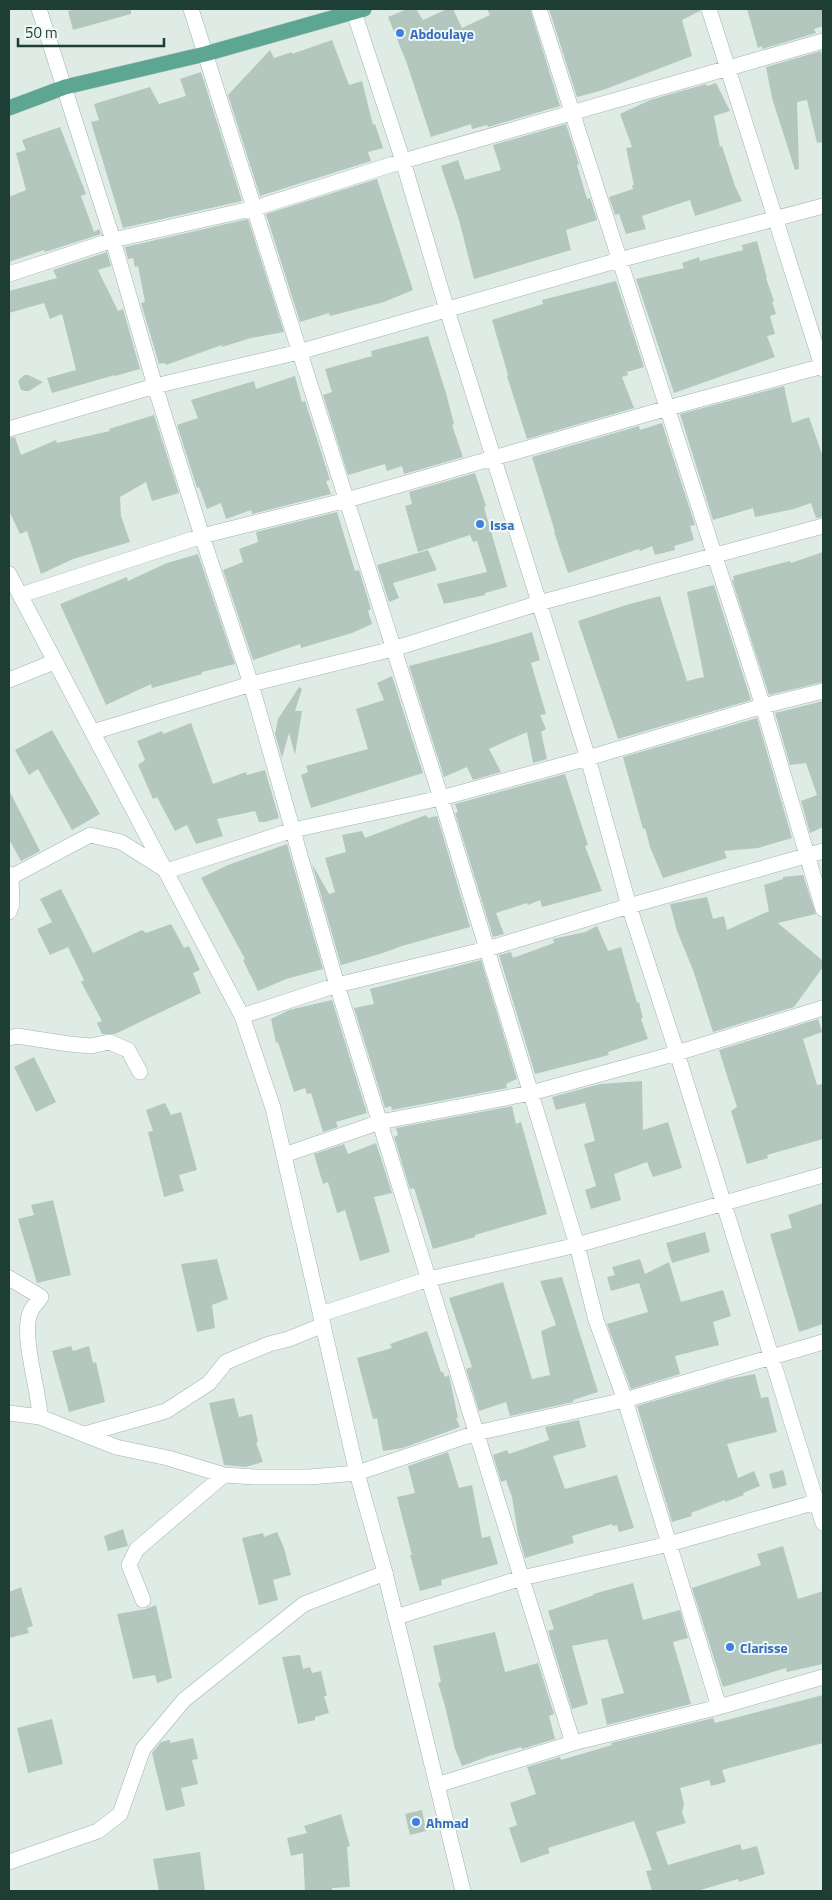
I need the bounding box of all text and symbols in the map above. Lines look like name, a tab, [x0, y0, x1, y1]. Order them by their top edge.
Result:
scale bar	[18, 15, 164, 47]
text: 50 m	[25, 21, 58, 44]
place label: Abdoulaye	[410, 23, 474, 44]
marker: Abdoulaye	[394, 27, 406, 39]
place label: Issa	[490, 514, 514, 535]
marker: Issa	[474, 518, 486, 530]
place label: Clarisse	[740, 1637, 788, 1658]
marker: Clarisse	[724, 1641, 736, 1653]
place label: Ahmad	[426, 1812, 469, 1833]
marker: Ahmad	[410, 1816, 422, 1828]

